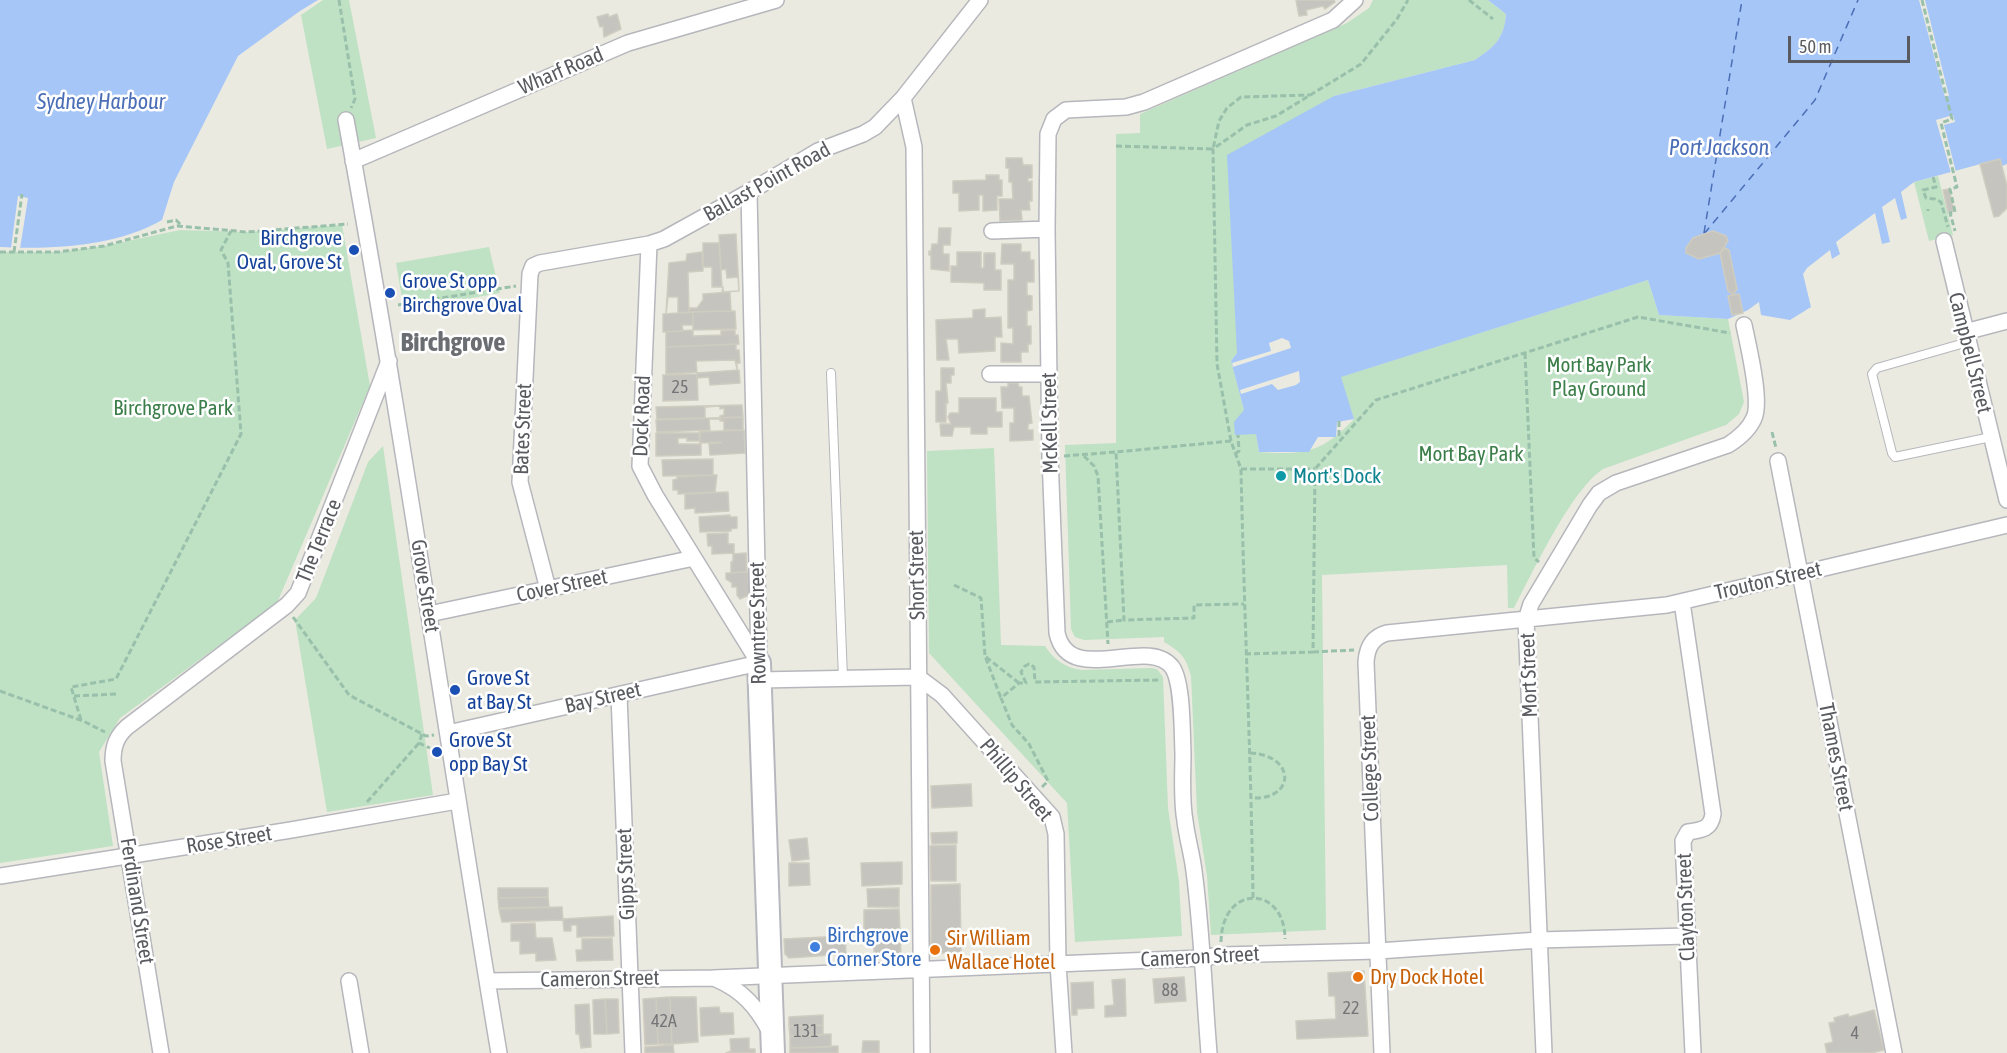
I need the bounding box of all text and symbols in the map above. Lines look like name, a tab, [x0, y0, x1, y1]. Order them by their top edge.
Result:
scale bar	[1791, 24, 1912, 62]
text: 50 m	[1799, 36, 1831, 57]
street label: Wharf Road	[515, 42, 607, 100]
water label: Sydney Harbour	[37, 89, 165, 115]
water label: Port Jackson	[1669, 135, 1769, 161]
street label: Ballast Point Road	[699, 137, 835, 227]
place label: Birchgrove Oval, Grove St	[237, 225, 342, 275]
marker: Birchgrove Oval, Grove St	[347, 243, 361, 257]
place label: Grove St opp Birchgrove Oval	[402, 268, 523, 318]
marker: Grove St opp Birchgrove Oval	[383, 286, 397, 300]
street label: Campbell Street	[1943, 290, 1997, 416]
district label: Birchgrove	[400, 326, 506, 358]
park label: Mort Bay Park Play Ground	[1546, 352, 1652, 402]
street label: McKell Street	[1037, 372, 1063, 474]
street label: Dock Road	[628, 375, 656, 457]
house number: 25	[672, 376, 688, 398]
street label: Bates Street	[509, 383, 537, 475]
park label: Birchgrove Park	[113, 395, 233, 421]
park label: Mort Bay Park	[1418, 441, 1524, 467]
place label: Mort's Dock	[1293, 463, 1381, 489]
marker: Mort's Dock	[1274, 469, 1288, 483]
street label: The Terrace	[291, 496, 347, 586]
street label: Short Street	[904, 530, 930, 620]
street label: Grove Street	[405, 538, 445, 634]
street label: Trouton Street	[1712, 556, 1824, 606]
street label: Rowntree Street	[744, 561, 772, 685]
street label: Cover Street	[514, 564, 610, 608]
street label: Mort Street	[1515, 632, 1543, 718]
place label: Grove St at Bay St	[467, 665, 532, 715]
street label: Bay Street	[562, 677, 644, 719]
marker: Grove St at Bay St	[448, 683, 462, 697]
street label: Thames Street	[1813, 701, 1859, 813]
street label: College Street	[1356, 714, 1384, 822]
place label: Grove St opp Bay St	[449, 727, 528, 777]
street label: Phillip Street	[974, 734, 1058, 826]
marker: Grove St opp Bay St	[430, 745, 444, 759]
street label: Rose Street	[184, 821, 274, 859]
street label: Gipps Street	[612, 827, 640, 921]
street label: Ferdinand Street	[115, 836, 159, 966]
street label: Clayton Street	[1672, 852, 1700, 962]
place label: Birchgrove Corner Store	[827, 922, 922, 972]
place label: Sir William Wallace Hotel	[947, 925, 1055, 975]
marker: Birchgrove Corner Store	[808, 940, 822, 954]
street label: Cameron Street	[1140, 941, 1260, 973]
marker: Sir William Wallace Hotel	[928, 943, 942, 957]
place label: Dry Dock Hotel	[1370, 964, 1484, 990]
street label: Cameron Street	[540, 965, 660, 993]
marker: Dry Dock Hotel	[1351, 970, 1365, 984]
house number: 88	[1162, 979, 1178, 1001]
house number: 22	[1343, 997, 1359, 1019]
house number: 42A	[651, 1010, 677, 1032]
house number: 131	[793, 1020, 819, 1042]
house number: 4	[1851, 1022, 1859, 1044]

